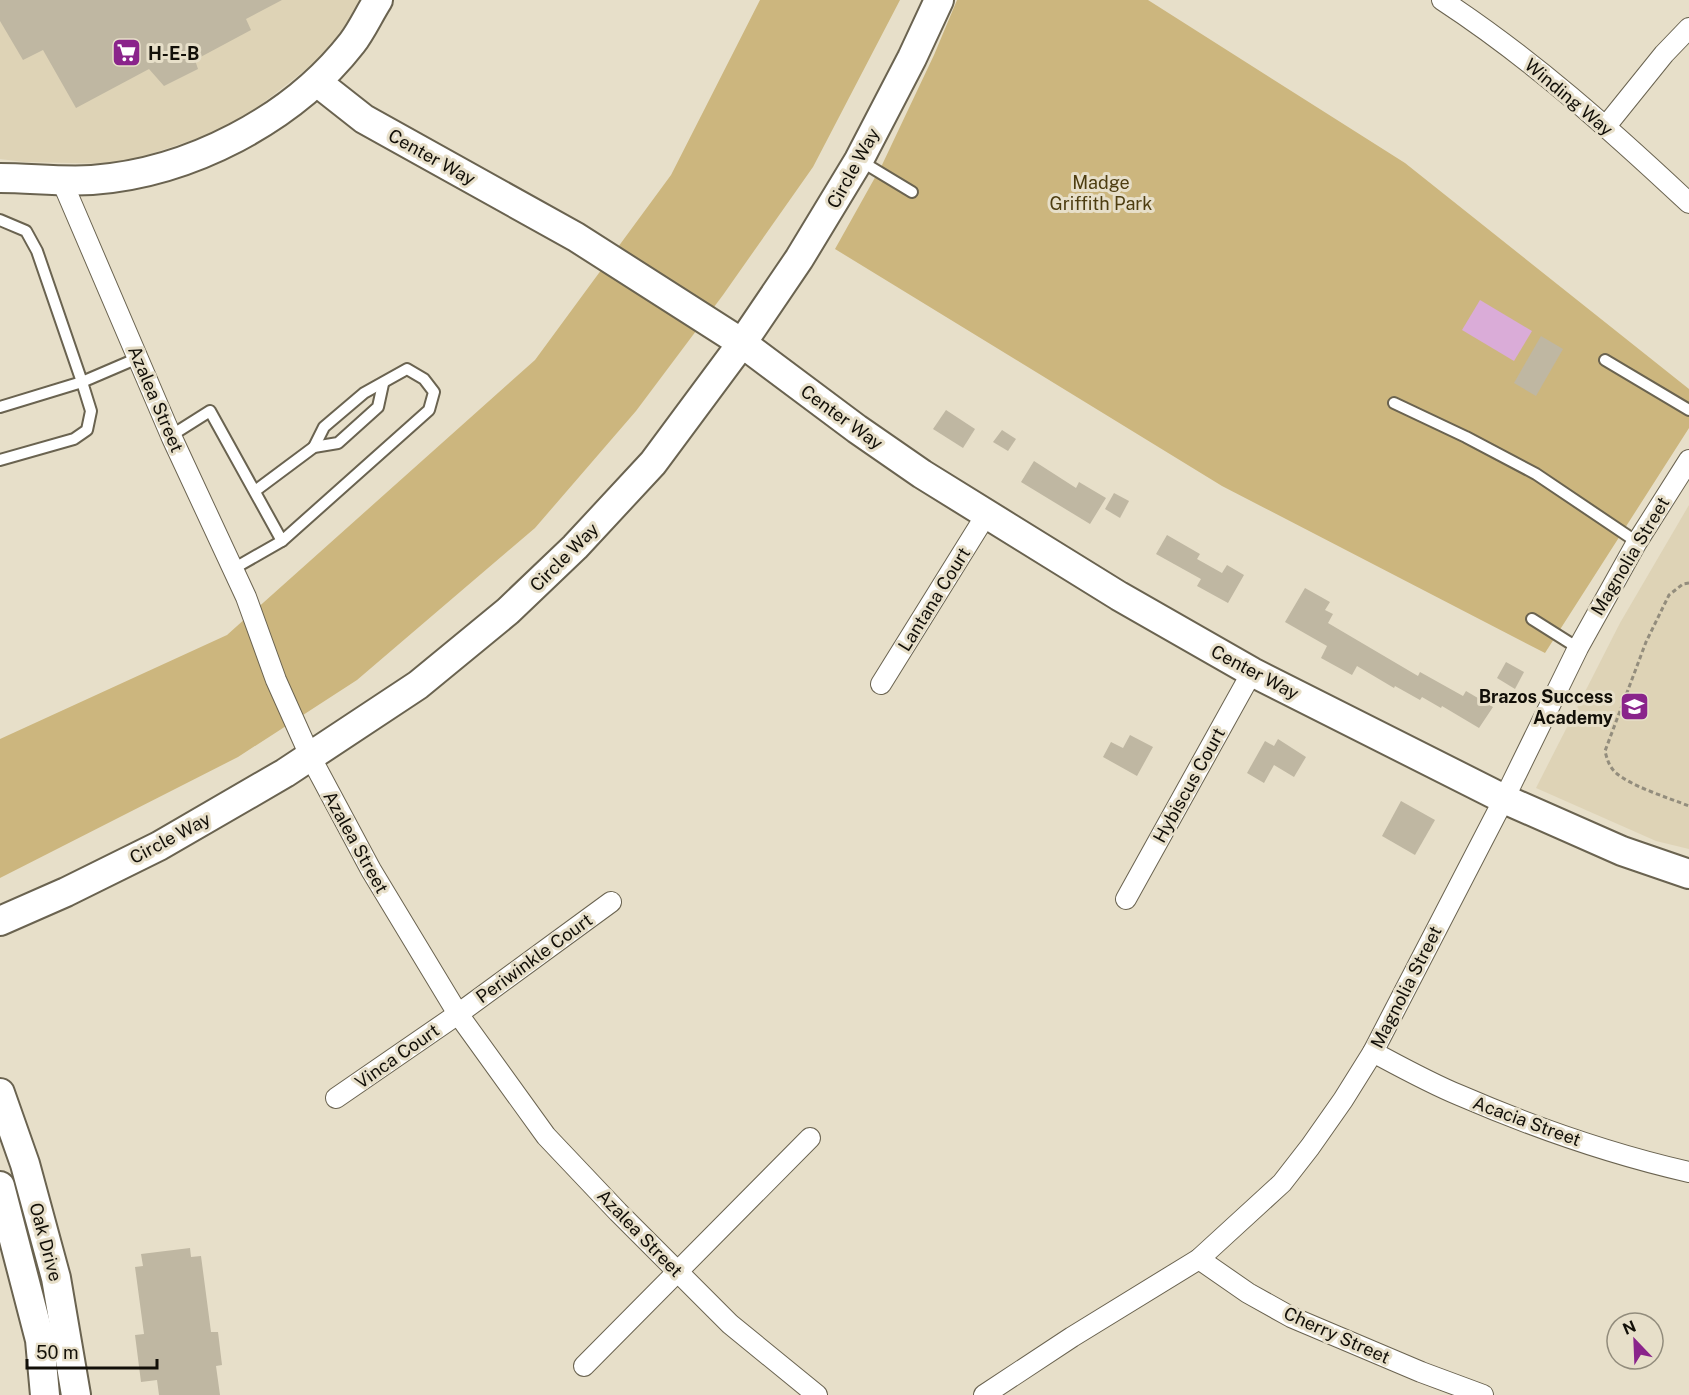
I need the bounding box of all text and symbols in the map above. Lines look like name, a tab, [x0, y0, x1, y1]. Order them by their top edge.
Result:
supermarket icon: H-E-B	[111, 37, 143, 69]
place label: H-E-B	[148, 43, 199, 64]
street label: Winding Way	[1521, 54, 1618, 140]
street label: Circle Way	[822, 124, 884, 212]
street label: Center Way	[385, 125, 479, 190]
park label: Madge Griffith Park	[1050, 172, 1152, 214]
street label: Azalea Street	[124, 343, 188, 455]
street label: Center Way	[797, 380, 887, 454]
street label: Magnolia Street	[1586, 493, 1674, 619]
street label: Circle Way	[525, 518, 603, 596]
street label: Lantana Court	[894, 543, 974, 655]
street label: Center Way	[1208, 640, 1303, 704]
place label: Brazos Success Academy	[1479, 686, 1613, 728]
school or university icon: Brazos Success Academy	[1618, 690, 1650, 722]
street label: Hybiscus Court	[1149, 724, 1229, 846]
street label: Azalea Street	[319, 787, 393, 897]
street label: Circle Way	[126, 808, 214, 868]
street label: Periwinkle Court	[472, 909, 596, 1007]
street label: Magnolia Street	[1366, 922, 1446, 1052]
street label: Vinca Court	[351, 1019, 443, 1093]
street label: Acacia Street	[1470, 1092, 1584, 1150]
street label: Azalea Street	[593, 1185, 687, 1281]
street label: Oak Drive	[25, 1200, 67, 1284]
street label: Cherry Street	[1281, 1302, 1393, 1368]
north arrow	[1605, 1311, 1665, 1371]
text: N	[1620, 1316, 1639, 1339]
scale bar	[27, 1332, 158, 1370]
text: 50 m	[36, 1342, 79, 1363]

